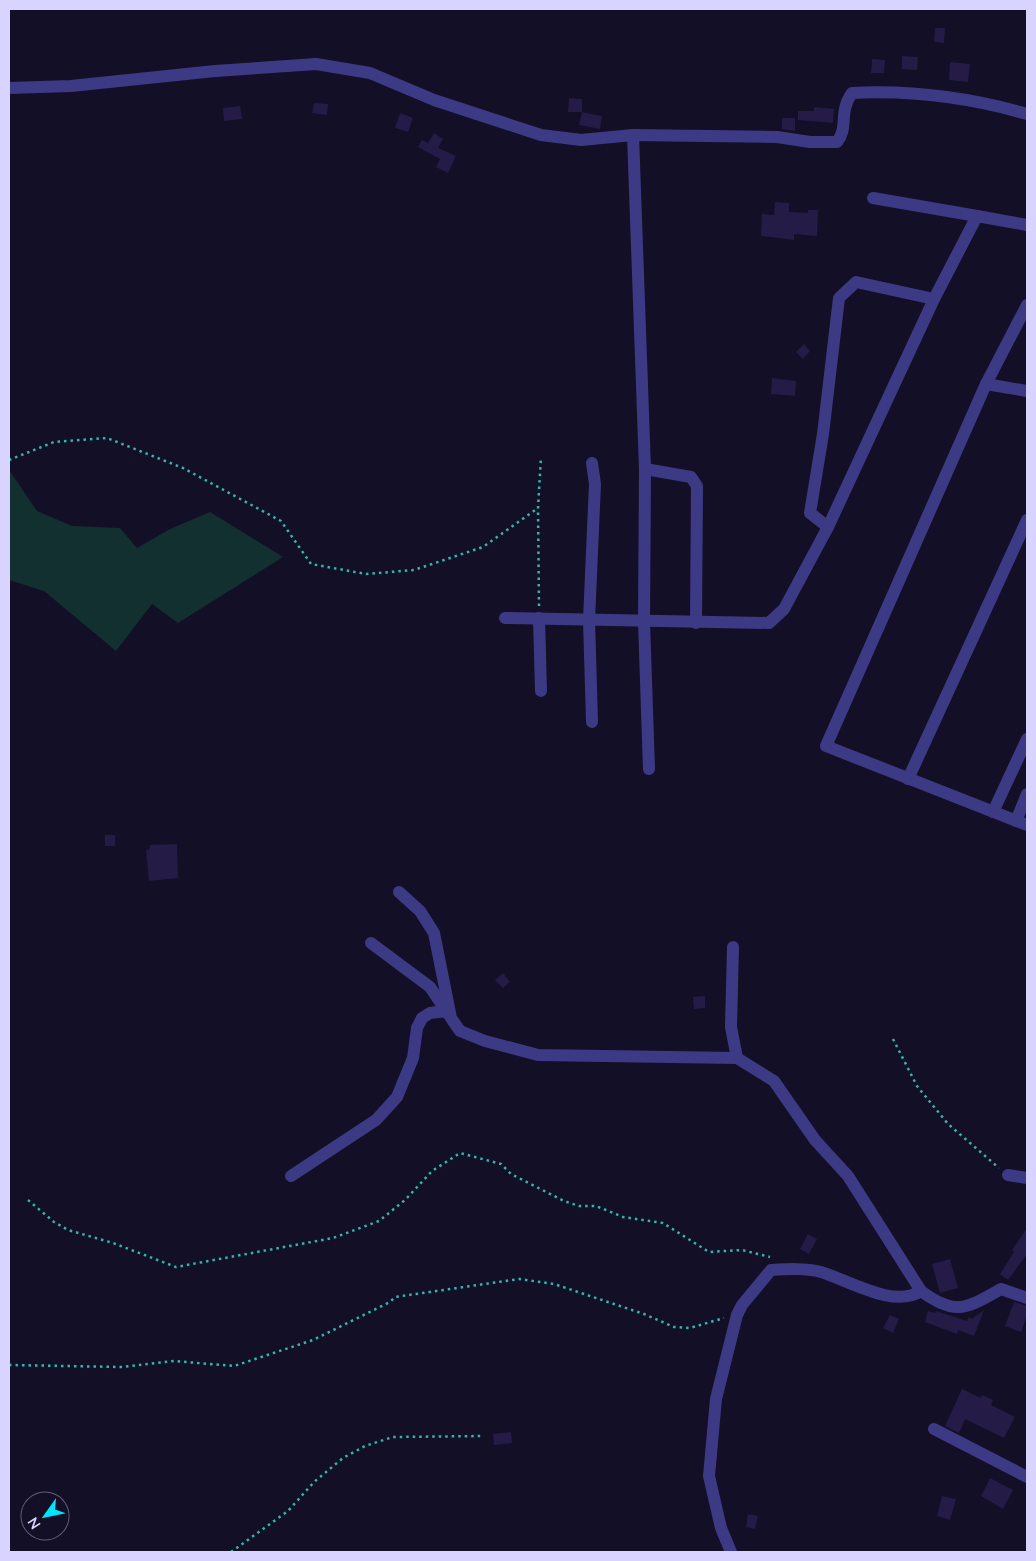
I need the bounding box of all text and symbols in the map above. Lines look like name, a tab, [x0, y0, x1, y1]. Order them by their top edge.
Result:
north arrow	[20, 1491, 70, 1541]
text: N	[24, 1514, 44, 1533]

